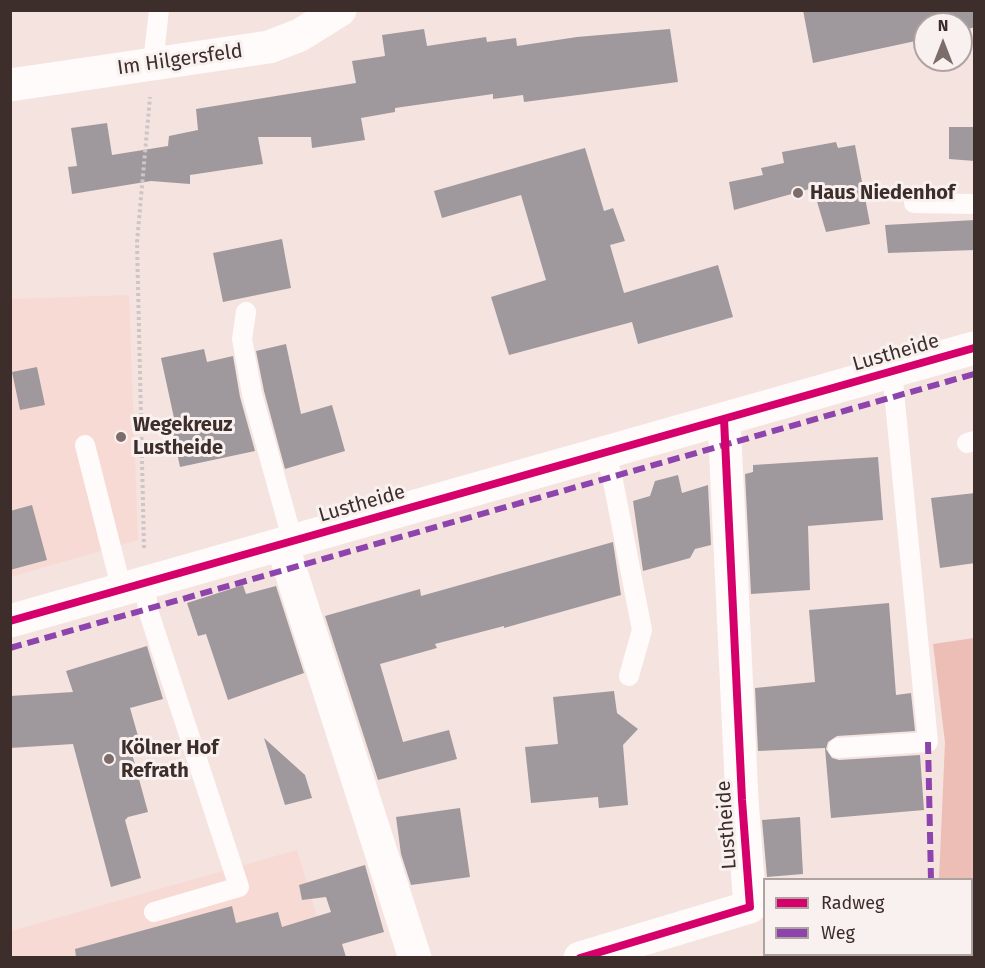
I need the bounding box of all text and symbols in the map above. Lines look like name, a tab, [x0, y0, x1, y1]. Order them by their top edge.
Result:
north arrow	[913, 12, 973, 72]
text: N	[938, 16, 948, 35]
street label: Im Hilgersfeld	[116, 39, 244, 81]
place label: Haus Niedenhof	[810, 181, 955, 205]
marker: Haus Niedenhof	[791, 186, 805, 200]
street label: Lustheide	[850, 329, 942, 377]
place label: Wegekreuz Lustheide	[133, 413, 233, 460]
marker: Wegekreuz Lustheide	[114, 430, 128, 444]
street label: Lustheide	[316, 480, 408, 528]
place label: Kölner Hof Refrath	[121, 736, 218, 783]
marker: Kölner Hof Refrath	[102, 752, 116, 766]
street label: Lustheide	[712, 780, 742, 870]
legend	[763, 878, 973, 956]
text: Radweg	[821, 892, 884, 914]
text: Weg	[821, 922, 855, 944]

